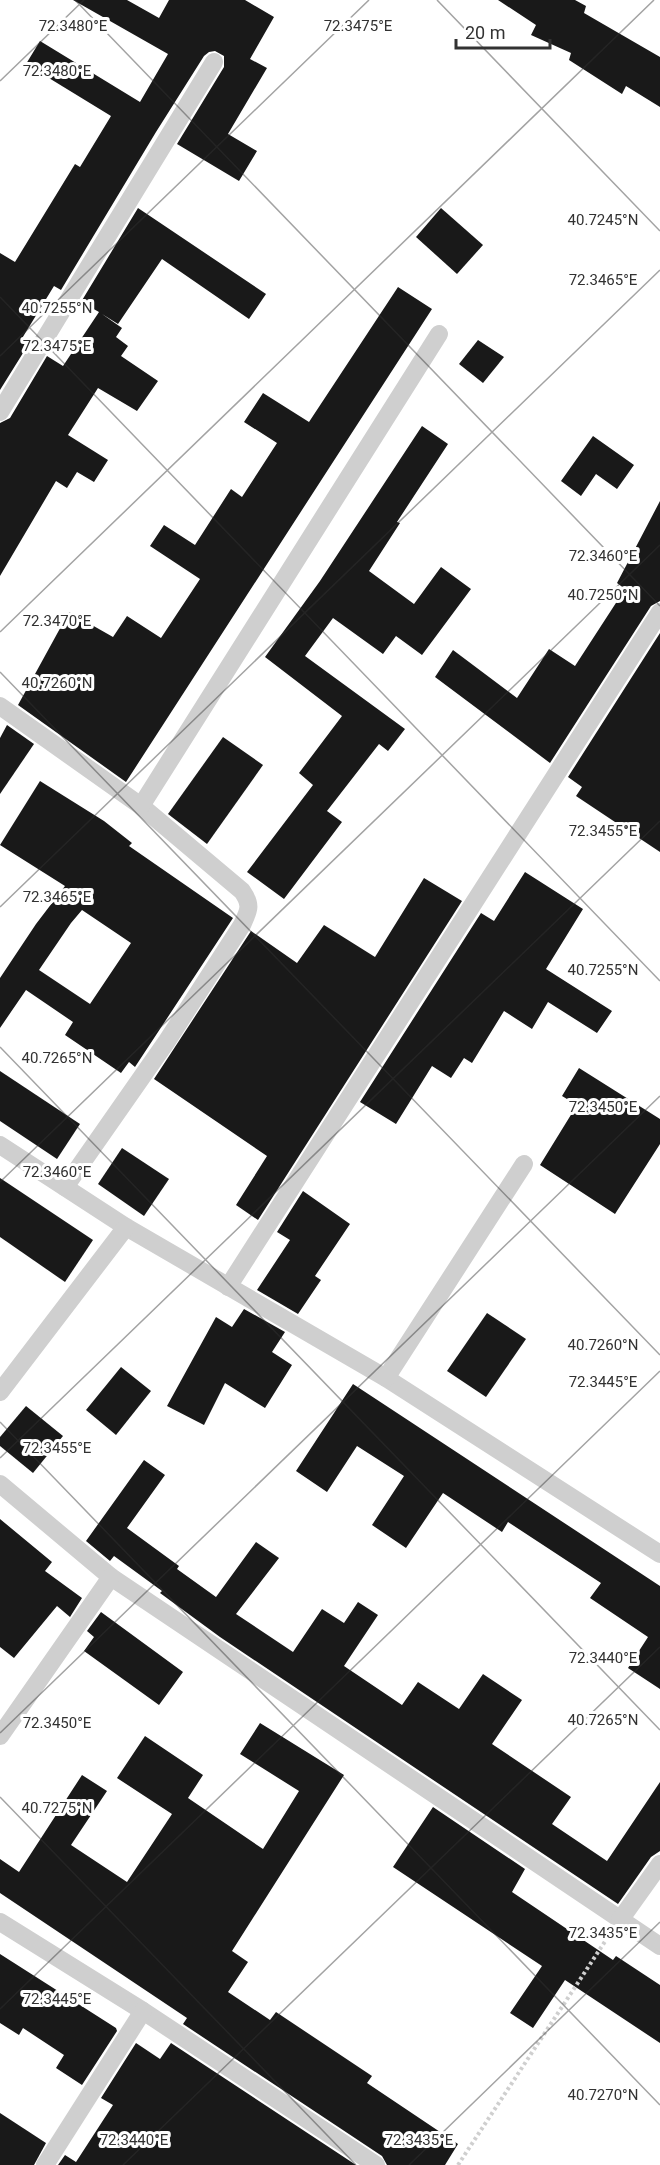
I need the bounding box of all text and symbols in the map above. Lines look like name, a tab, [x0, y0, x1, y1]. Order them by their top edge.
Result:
scale bar	[456, 12, 550, 50]
text: 72.3480°E	[39, 17, 108, 35]
text: 72.3475°E	[324, 17, 393, 35]
text: 20 m	[465, 22, 505, 43]
text: 72.3480°E	[23, 62, 92, 80]
text: 40.7245°N	[568, 211, 638, 229]
text: 72.3465°E	[569, 271, 638, 289]
text: 40.7255°N	[22, 299, 92, 317]
text: 72.3475°E	[23, 337, 92, 355]
text: 72.3460°E	[569, 547, 638, 565]
text: 40.7250°N	[568, 586, 638, 604]
text: 72.3470°E	[23, 612, 92, 630]
text: 40.7260°N	[22, 674, 92, 692]
text: 72.3455°E	[569, 822, 638, 840]
text: 72.3465°E	[23, 888, 92, 906]
text: 40.7255°N	[568, 961, 638, 979]
text: 40.7265°N	[22, 1049, 92, 1067]
text: 72.3450°E	[569, 1098, 638, 1116]
text: 72.3460°E	[23, 1163, 92, 1181]
text: 40.7260°N	[568, 1336, 638, 1354]
text: 72.3445°E	[569, 1373, 638, 1391]
text: 72.3455°E	[23, 1439, 92, 1457]
text: 72.3440°E	[569, 1649, 638, 1667]
text: 40.7265°N	[568, 1711, 638, 1729]
text: 72.3450°E	[23, 1714, 92, 1732]
text: 40.7275°N	[22, 1799, 92, 1817]
text: 72.3435°E	[569, 1924, 638, 1942]
text: 72.3445°E	[23, 1990, 92, 2008]
text: 40.7270°N	[568, 2086, 638, 2104]
text: 72.3440°E	[100, 2131, 169, 2149]
text: 72.3435°E	[385, 2131, 454, 2149]

